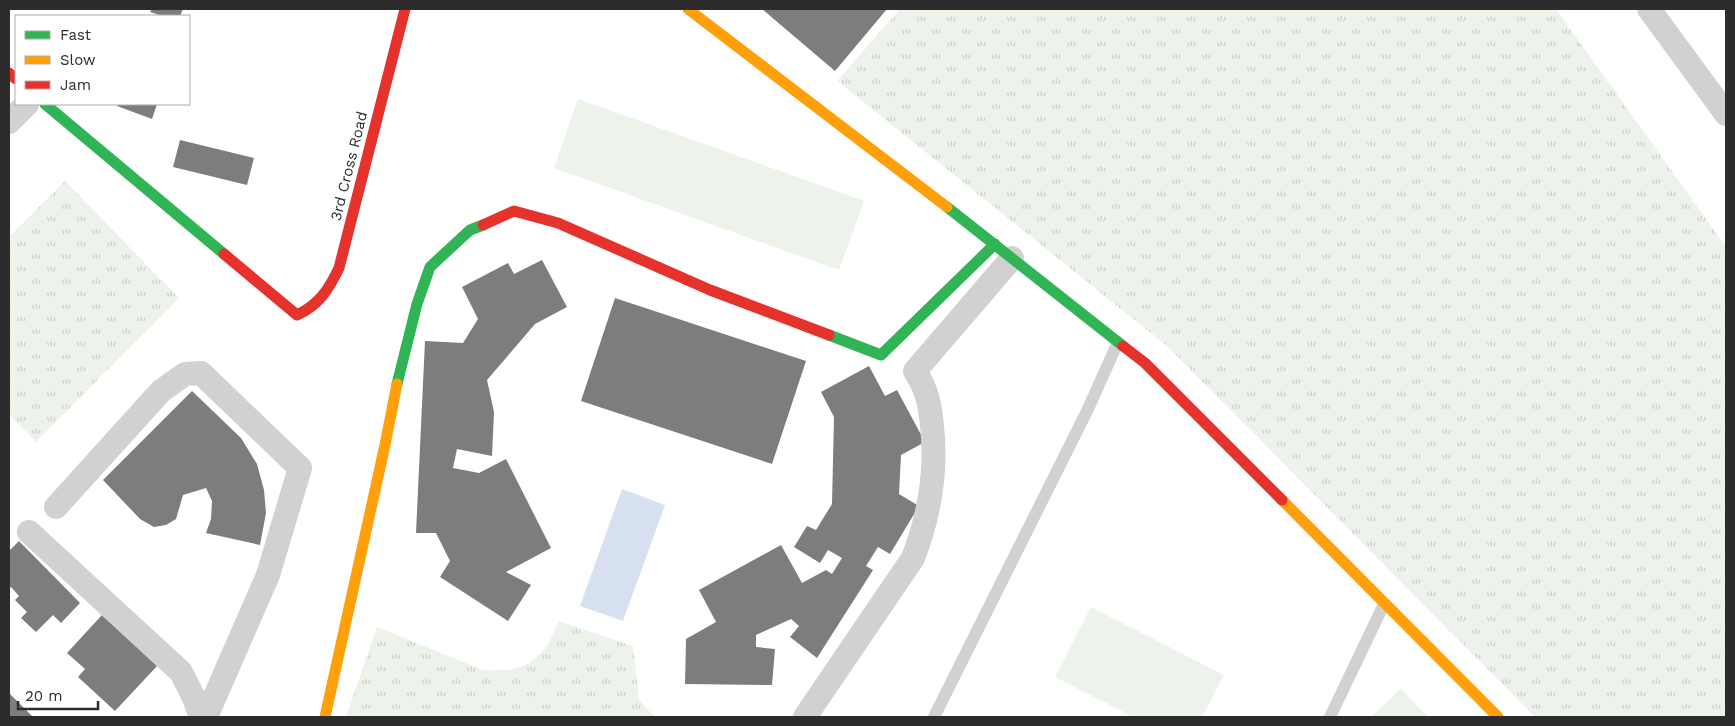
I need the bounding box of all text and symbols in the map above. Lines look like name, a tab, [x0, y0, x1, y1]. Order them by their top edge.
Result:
legend	[15, 15, 190, 105]
text: Fast	[60, 26, 92, 44]
text: Slow	[60, 51, 96, 69]
text: Jam	[60, 76, 91, 94]
street label: 3rd Cross Road	[327, 110, 371, 222]
scale bar	[18, 678, 98, 710]
text: 20 m	[25, 687, 63, 705]

